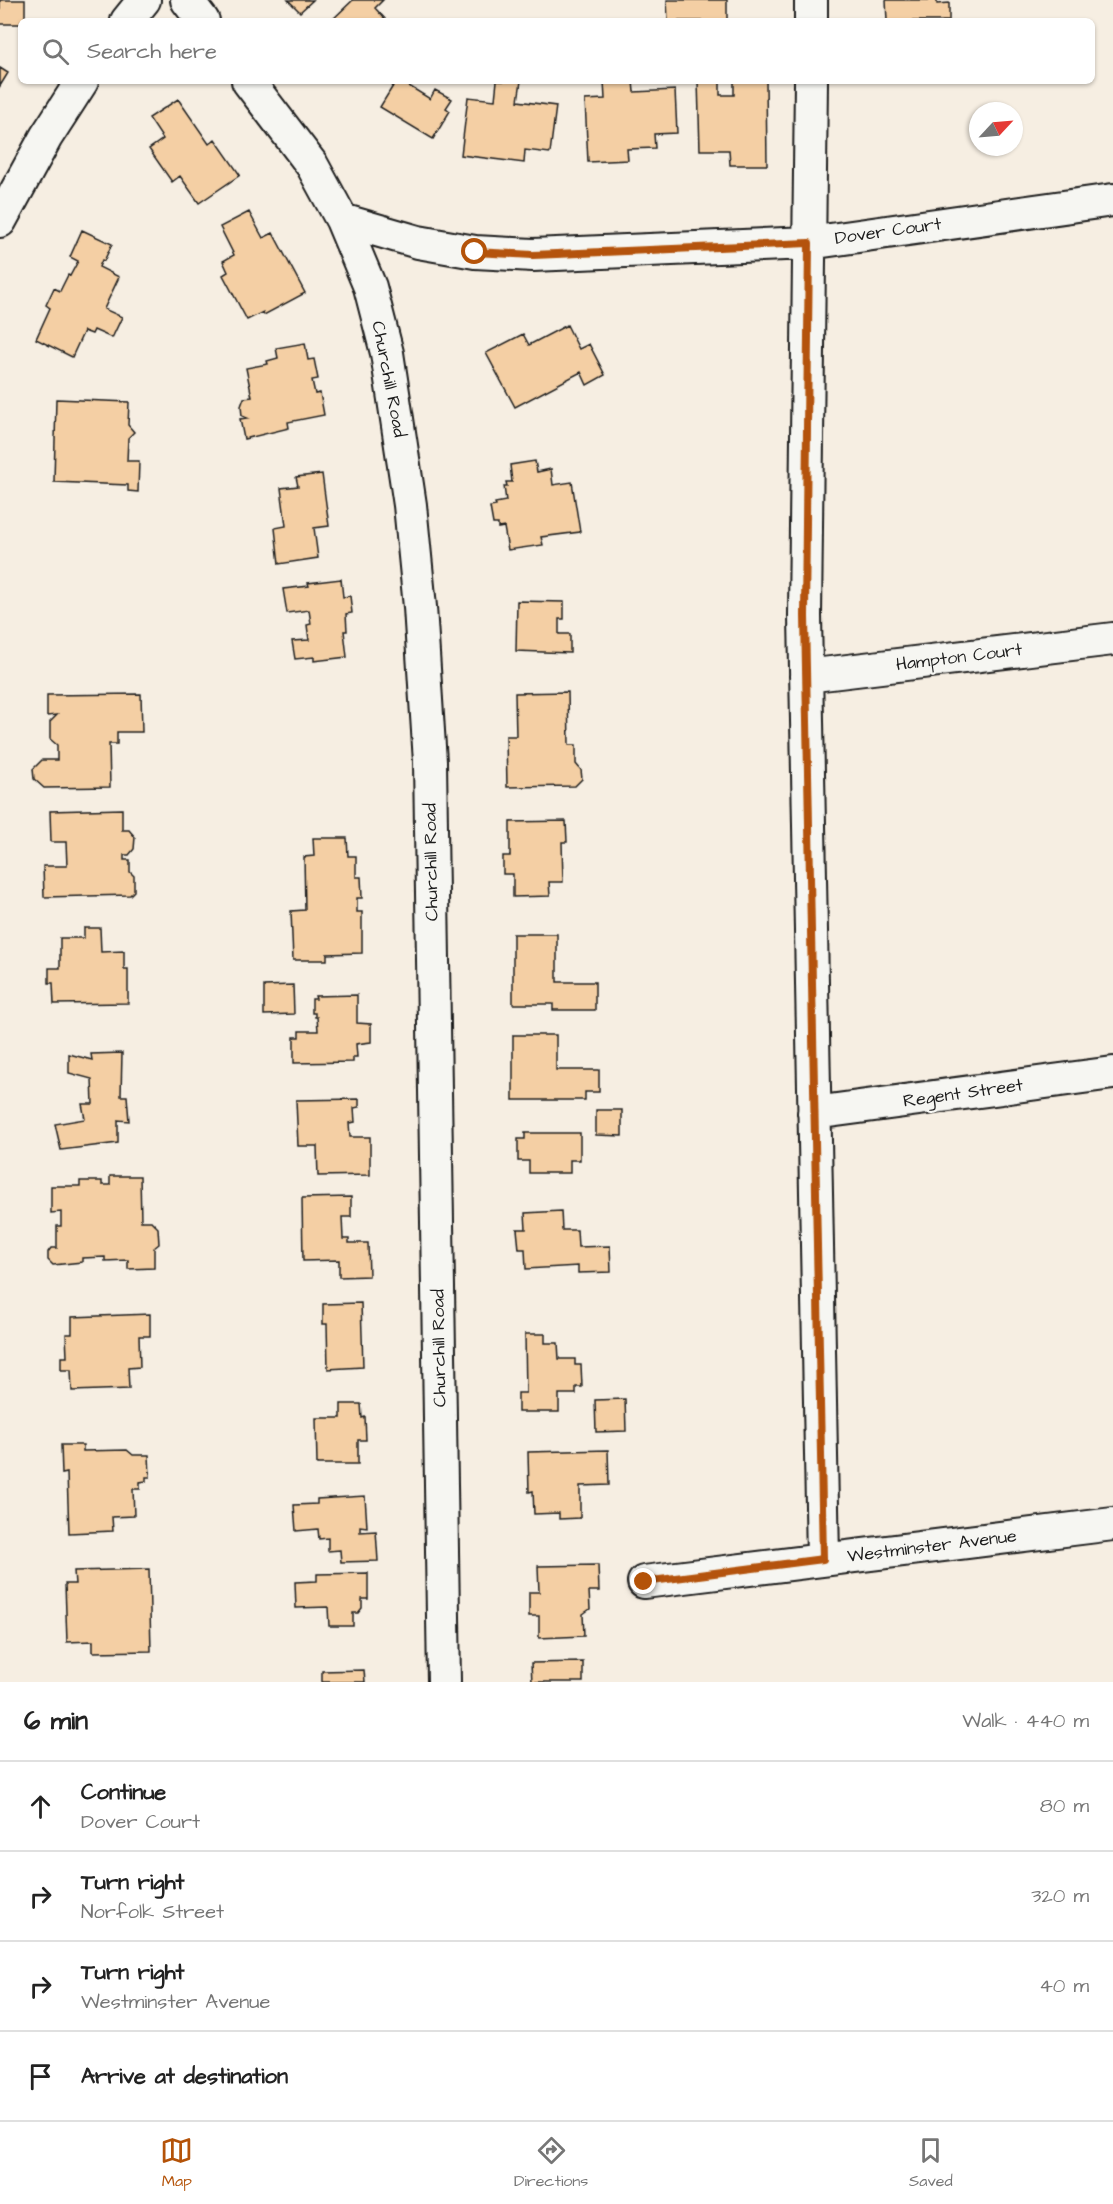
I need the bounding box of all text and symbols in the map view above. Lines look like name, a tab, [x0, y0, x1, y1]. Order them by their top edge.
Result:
search box	[18, 18, 1095, 84]
icon: search	[39, 35, 72, 68]
text: Search here	[87, 36, 217, 67]
north arrow	[969, 102, 1023, 156]
street label: Dover Court	[833, 211, 944, 251]
route start	[461, 238, 487, 264]
street label: Churchill Road	[365, 319, 413, 439]
street label: Hampton Court	[894, 637, 1024, 677]
street label: Churchill Road	[417, 803, 445, 921]
street label: Regent Street	[902, 1072, 1025, 1115]
street label: Churchill Road	[425, 1289, 453, 1407]
street label: Westminster Avenue	[846, 1523, 1018, 1569]
route end	[630, 1568, 656, 1594]
text: 6 min	[24, 1703, 88, 1739]
text: Walk · 440 m	[962, 1707, 1089, 1735]
text: Continue	[81, 1777, 166, 1808]
icon: ahead	[24, 1790, 57, 1823]
text: 80 m	[1040, 1792, 1089, 1820]
text: Dover Court	[81, 1808, 200, 1836]
text: Turn right	[81, 1867, 184, 1898]
icon: right	[24, 1880, 57, 1913]
text: 320 m	[1031, 1882, 1089, 1910]
text: Norfolk Street	[81, 1898, 224, 1926]
text: Turn right	[81, 1957, 184, 1988]
icon: right	[24, 1970, 57, 2003]
text: 40 m	[1039, 1972, 1089, 2000]
text: Westminster Avenue	[81, 1988, 270, 2016]
icon: arrive	[24, 2060, 57, 2093]
text: Arrive at destination	[81, 2061, 288, 2092]
tab: Map	[160, 2134, 193, 2192]
tab: Directions	[514, 2134, 588, 2192]
tab: Saved	[909, 2134, 953, 2192]

